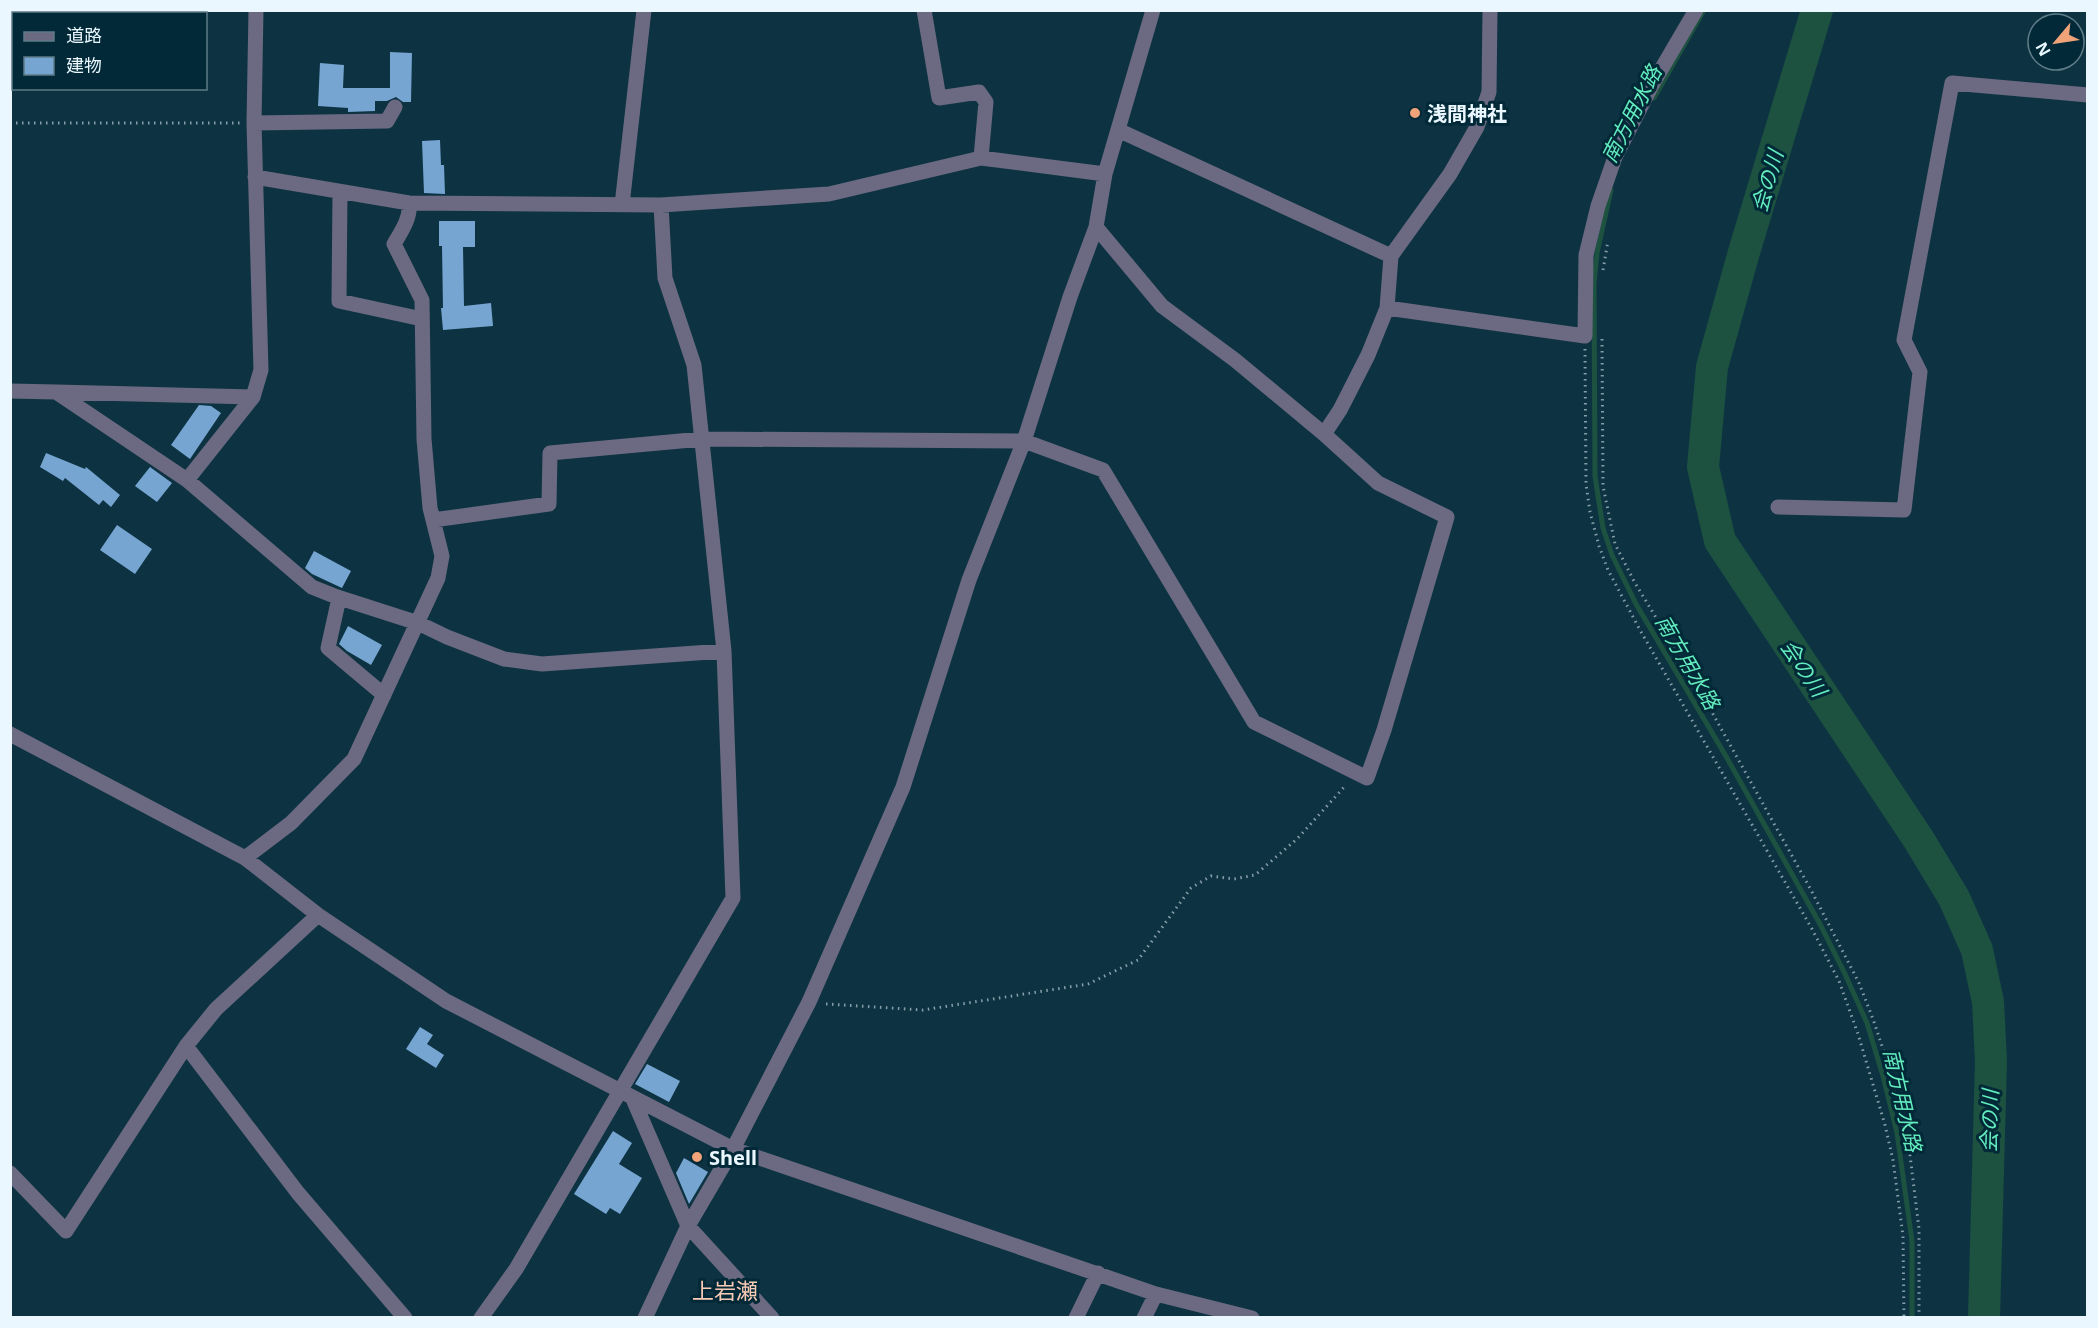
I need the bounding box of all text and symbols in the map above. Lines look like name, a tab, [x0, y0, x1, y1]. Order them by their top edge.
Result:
legend	[12, 12, 207, 90]
north arrow	[2026, 12, 2086, 72]
text: 道路	[66, 23, 102, 47]
text: N	[2030, 38, 2056, 60]
text: 建物	[66, 53, 102, 77]
water label: 南方用水路	[1595, 59, 1668, 167]
place label: 浅間神社	[1427, 100, 1507, 127]
marker: 浅間神社	[1408, 106, 1422, 120]
water label: 会の川	[1745, 145, 1790, 215]
water label: 南方用水路	[1650, 610, 1727, 716]
water label: 会の川	[1775, 634, 1834, 704]
water label: 南方用水路	[1878, 1046, 1929, 1156]
water label: 会の川	[1974, 1087, 2004, 1153]
place label: Shell	[709, 1144, 757, 1171]
marker: Shell	[690, 1150, 704, 1164]
district label: 上岩瀬	[692, 1275, 758, 1305]

